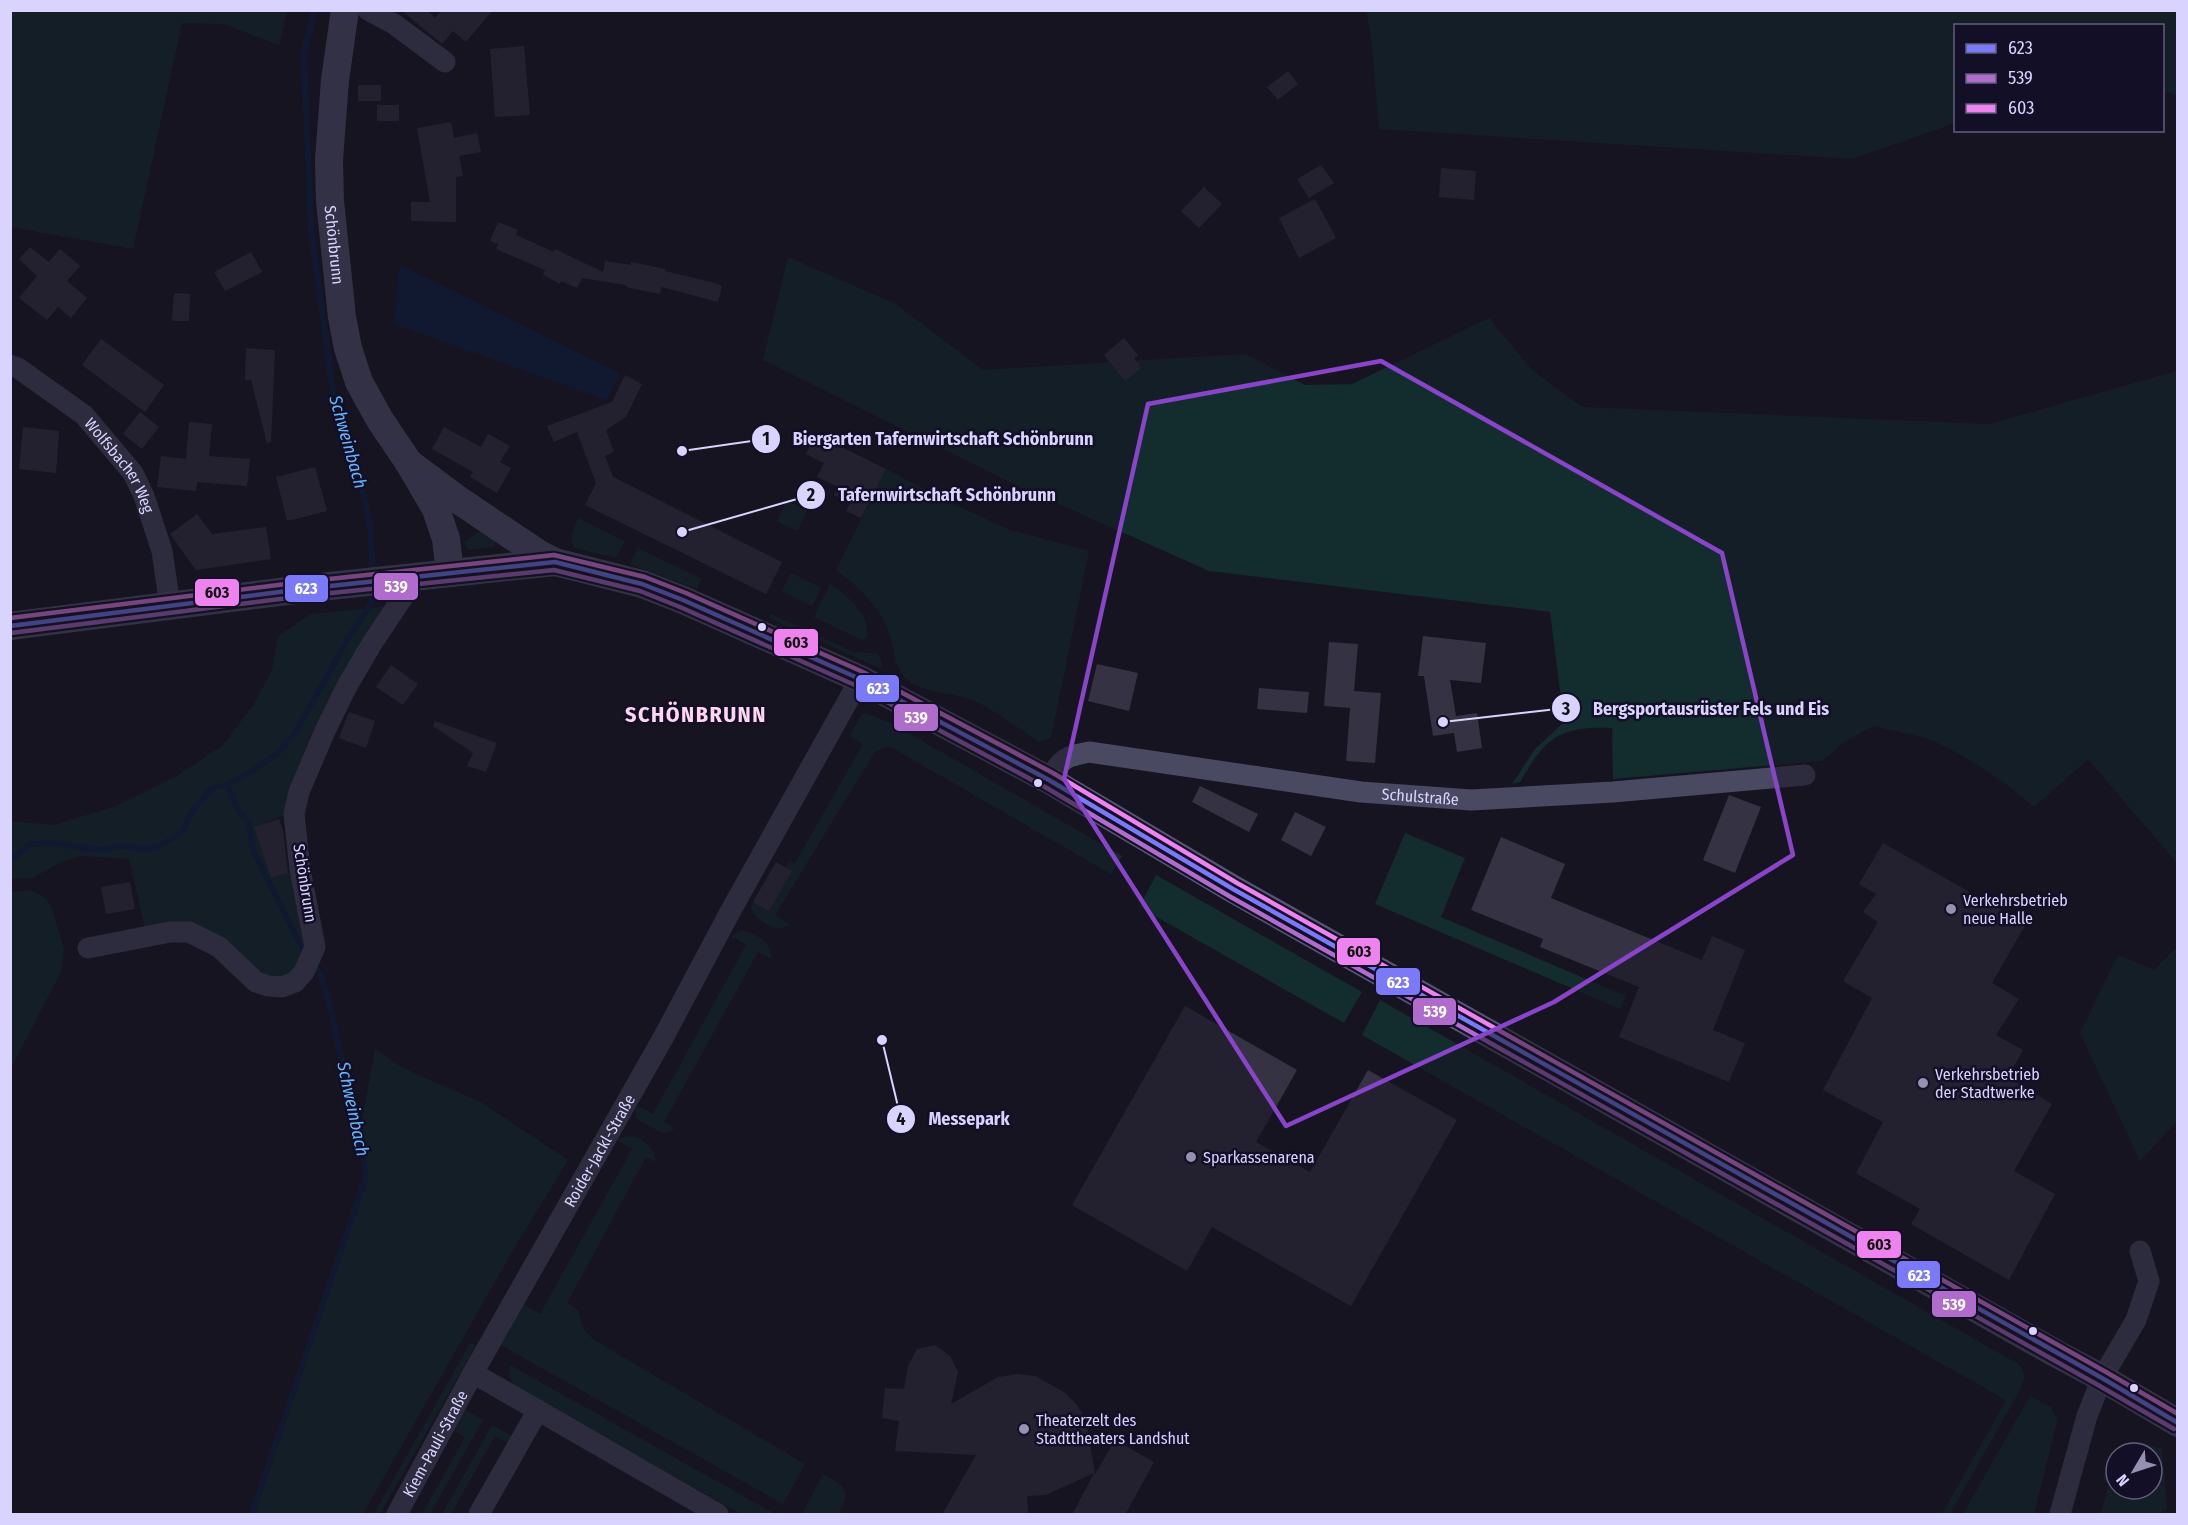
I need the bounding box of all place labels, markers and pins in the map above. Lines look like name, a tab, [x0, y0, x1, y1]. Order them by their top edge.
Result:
callout: Biergarten Tafernwirtschaft Schönbrunn	[751, 421, 1105, 457]
callout: Tafernwirtschaft Schönbrunn	[796, 477, 1068, 513]
unlabelled marker	[756, 621, 768, 633]
callout: Bergsportausrüster Fels und Eis	[1551, 690, 1841, 726]
unlabelled marker	[1032, 777, 1044, 789]
place label: Verkehrsbetrieb neue Halle	[1963, 891, 2068, 928]
marker: Verkehrsbetrieb neue Halle	[1944, 902, 1958, 916]
place label: Verkehrsbetrieb der Stadtwerke	[1935, 1065, 2040, 1102]
marker: Verkehrsbetrieb der Stadtwerke	[1916, 1076, 1930, 1090]
callout: Messepark	[886, 1101, 1022, 1137]
place label: Sparkassenarena	[1203, 1148, 1315, 1167]
marker: Sparkassenarena	[1184, 1150, 1198, 1164]
unlabelled marker	[2027, 1325, 2039, 1337]
unlabelled marker	[2128, 1382, 2140, 1394]
place label: Theaterzelt des Stadttheaters Landshut	[1036, 1411, 1190, 1448]
marker: Theaterzelt des Stadttheaters Landshut	[1017, 1422, 1031, 1436]

